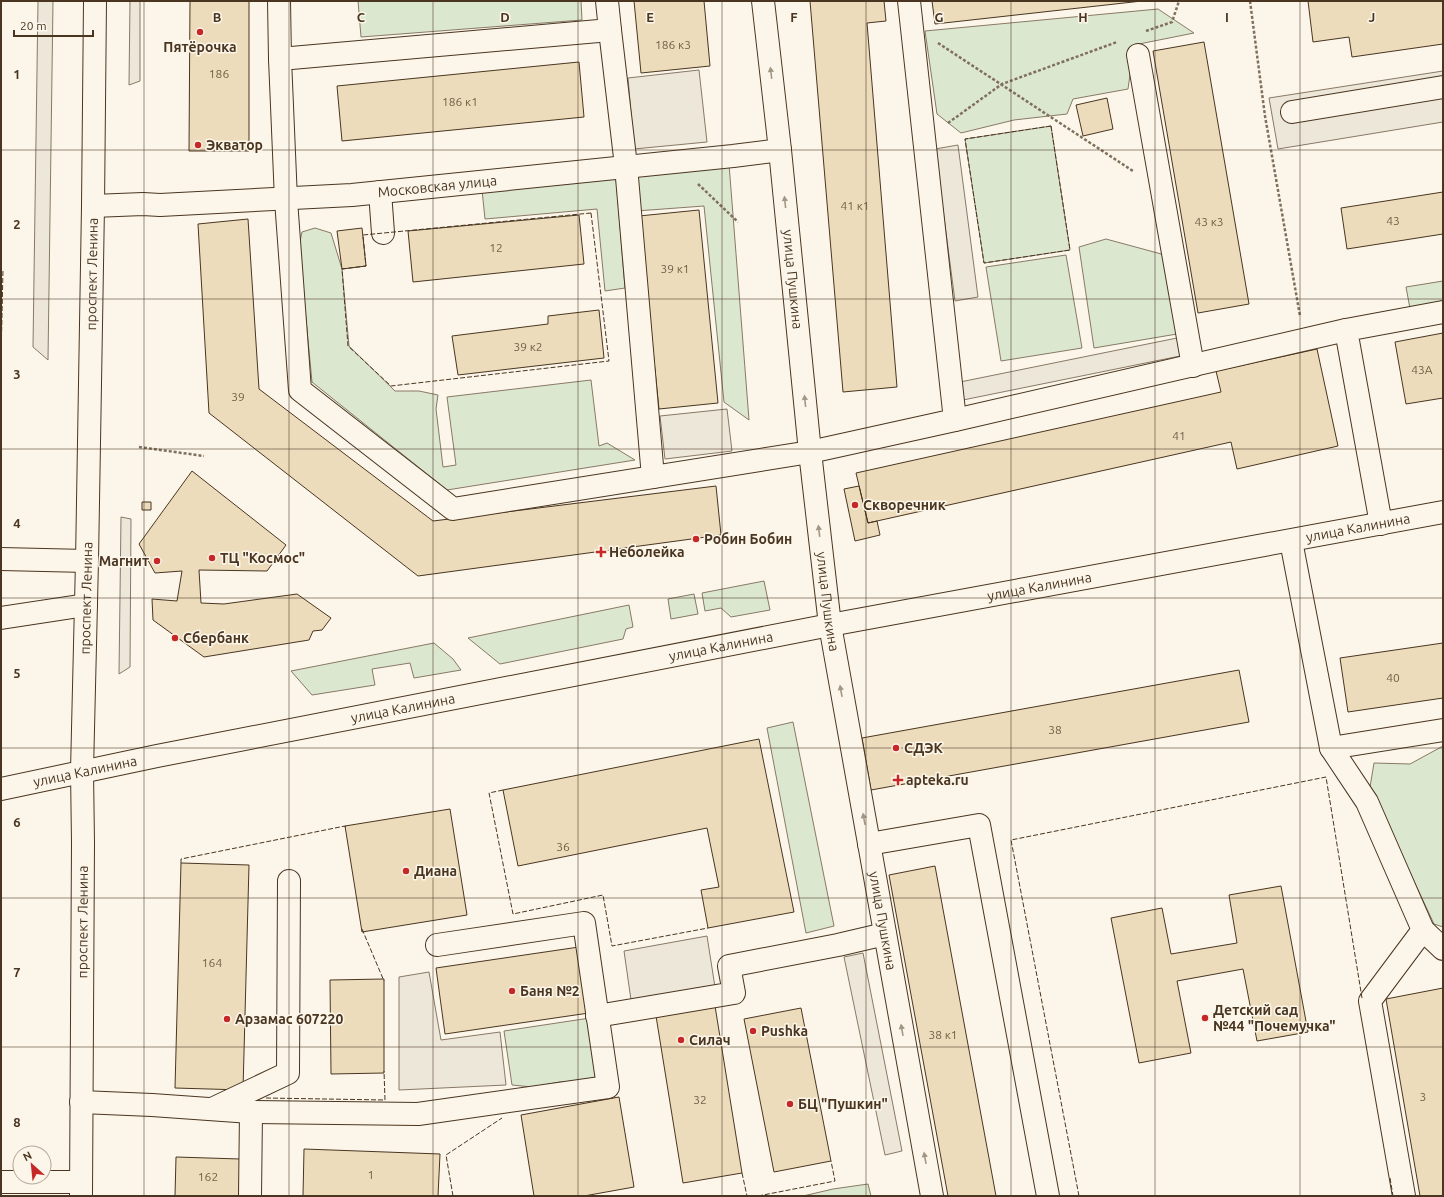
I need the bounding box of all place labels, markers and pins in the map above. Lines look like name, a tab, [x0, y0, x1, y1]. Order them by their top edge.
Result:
marker: Пятёрочка	[195, 27, 205, 37]
place label: Пятёрочка	[163, 39, 237, 55]
place label: Экватор	[206, 137, 263, 153]
marker: Экватор	[193, 140, 203, 150]
place label: Скворечник	[863, 497, 946, 513]
marker: Скворечник	[850, 500, 860, 510]
place label: Робин Бобин	[704, 531, 792, 547]
marker: Робин Бобин	[691, 534, 701, 544]
place label: Неболейка	[609, 544, 685, 560]
marker: Неболейка	[596, 547, 606, 557]
place label: ТЦ "Космос"	[220, 550, 305, 566]
place label: Магнит	[99, 553, 149, 569]
marker: ТЦ "Космос"	[207, 553, 217, 563]
marker: Магнит	[152, 556, 162, 566]
place label: Сбербанк	[183, 630, 249, 646]
marker: Сбербанк	[170, 633, 180, 643]
place label: СДЭК	[904, 740, 944, 756]
marker: СДЭК	[891, 743, 901, 753]
place label: apteka.ru	[906, 772, 969, 788]
marker: apteka.ru	[893, 775, 903, 785]
place label: Диана	[414, 863, 457, 879]
marker: Диана	[401, 866, 411, 876]
place label: Баня №2	[520, 983, 580, 999]
marker: Баня №2	[507, 986, 517, 996]
place label: Детский сад №44 "Почемучка"	[1213, 1002, 1336, 1034]
place label: Арзамас 607220	[235, 1011, 344, 1027]
marker: Детский сад №44 "Почемучка"	[1200, 1013, 1210, 1023]
marker: Арзамас 607220	[222, 1014, 232, 1024]
place label: Pushka	[761, 1023, 808, 1039]
marker: Pushka	[748, 1026, 758, 1036]
place label: Силач	[689, 1032, 731, 1048]
marker: Силач	[676, 1035, 686, 1045]
place label: БЦ "Пушкин"	[798, 1096, 888, 1112]
marker: БЦ "Пушкин"	[785, 1099, 795, 1109]

